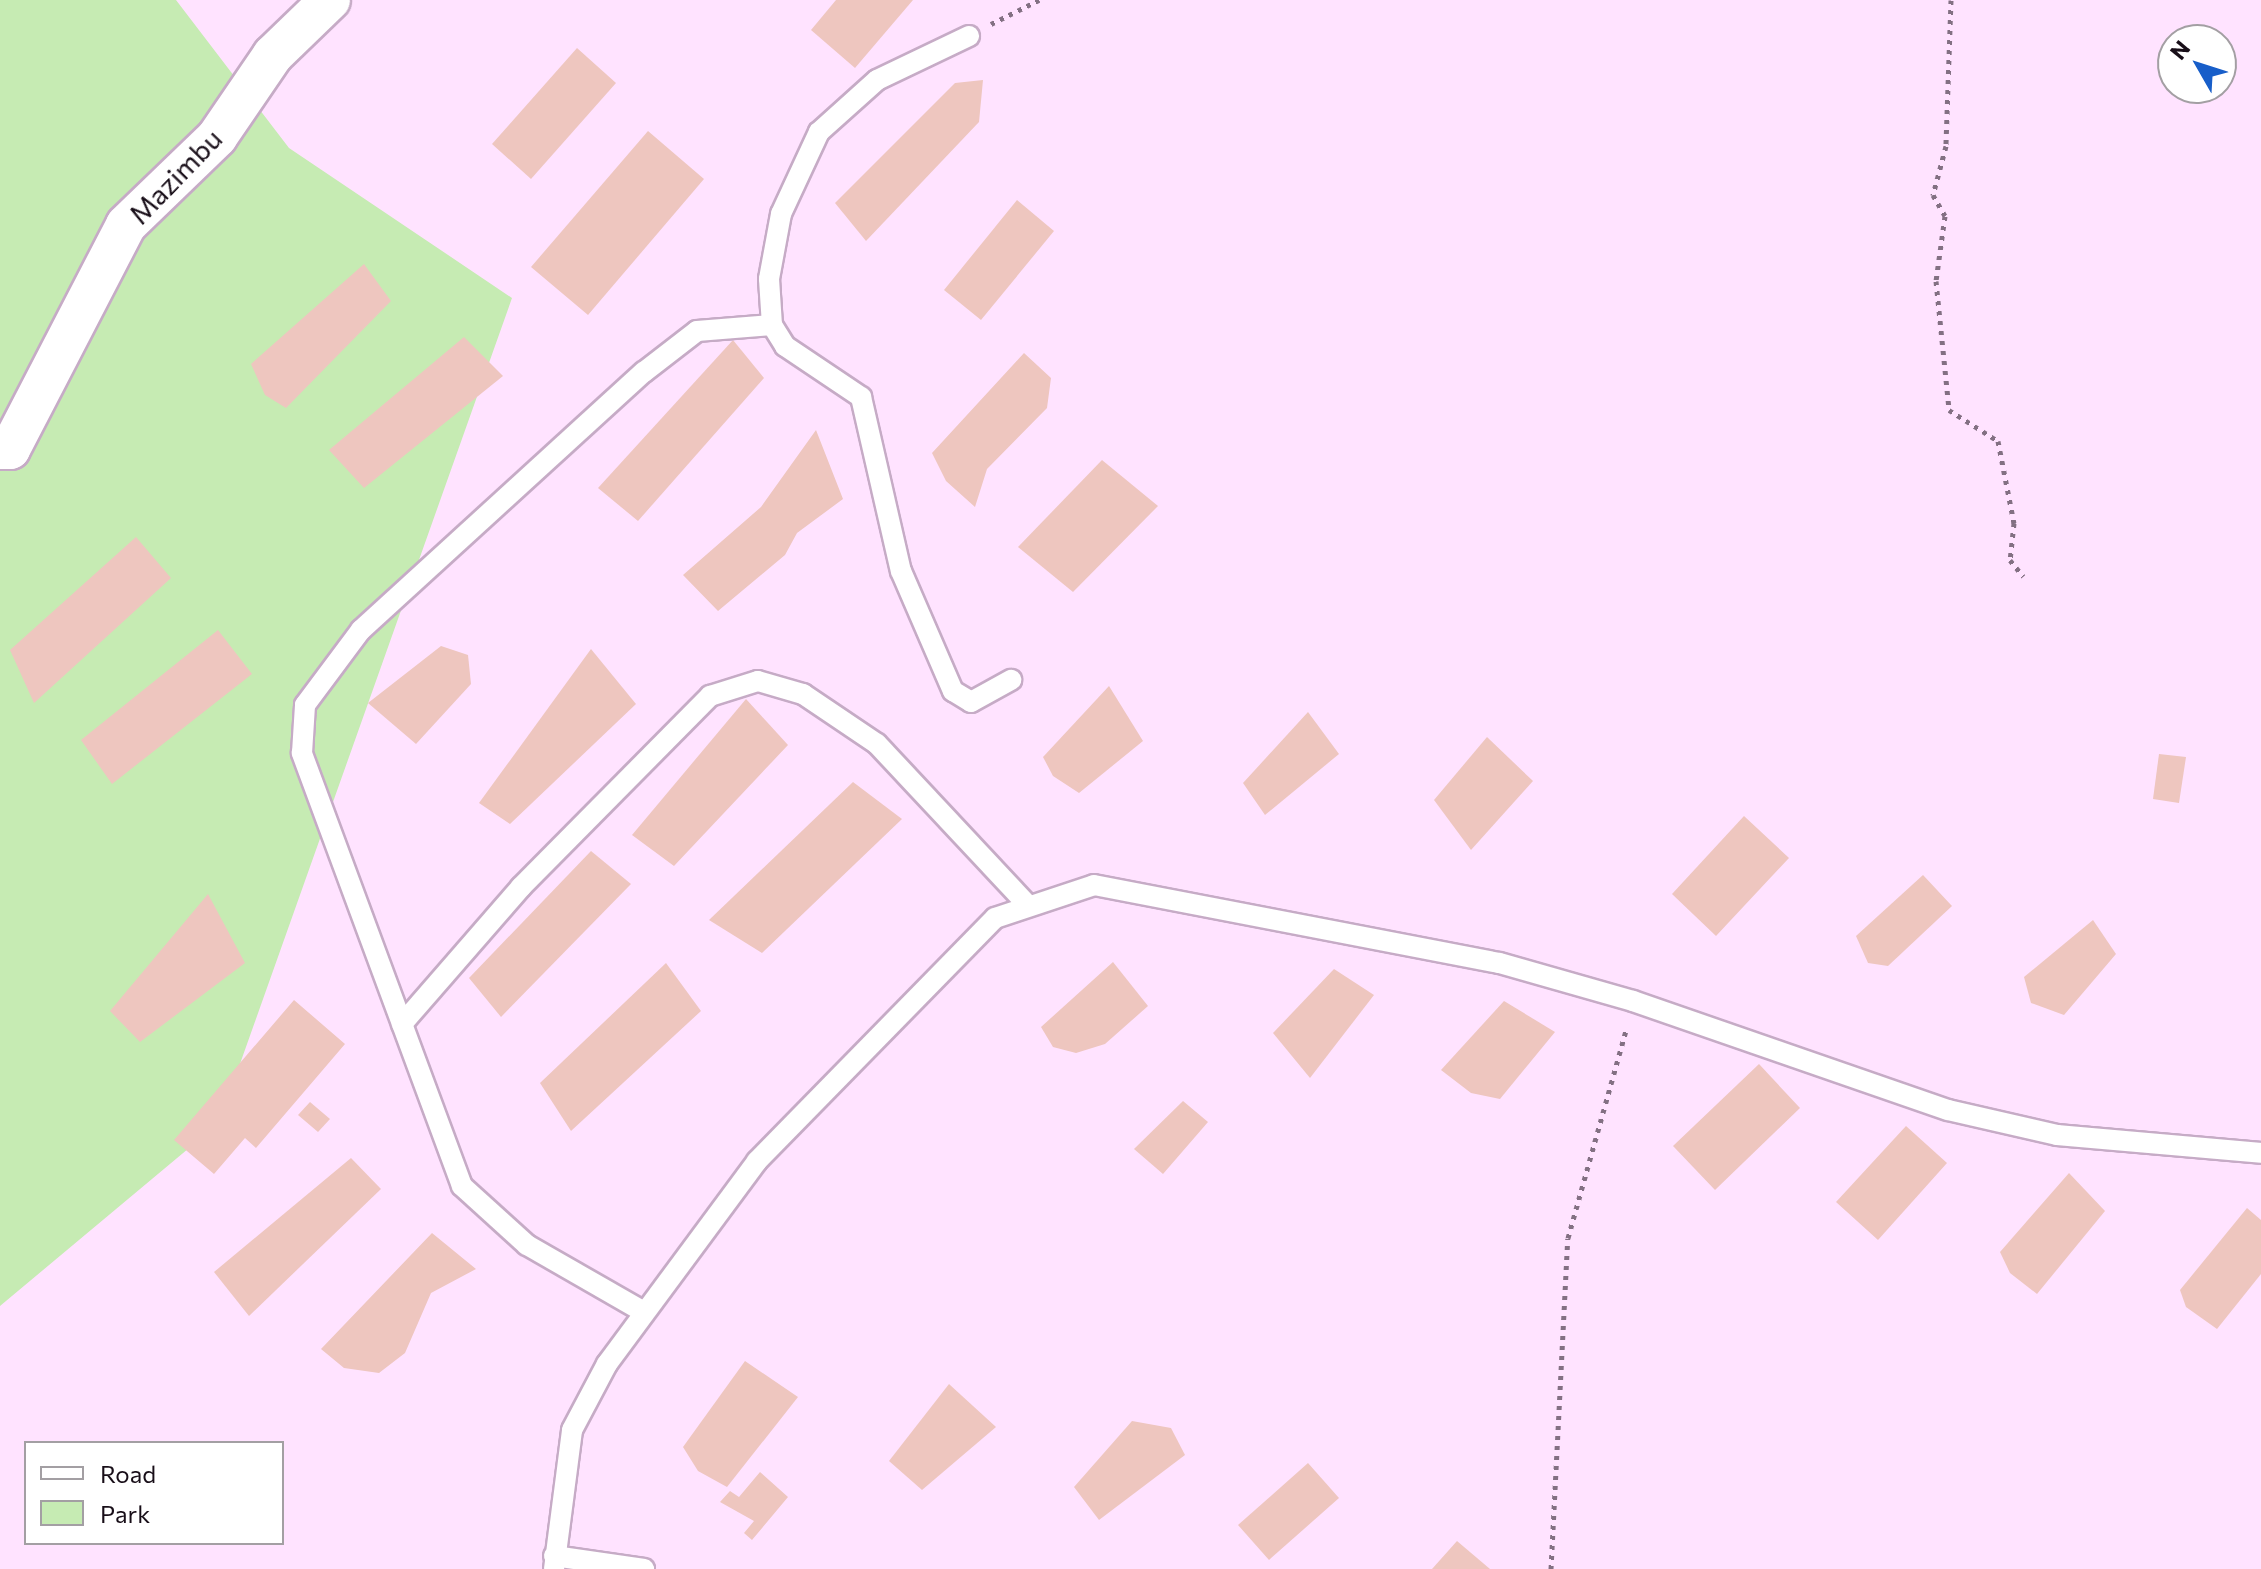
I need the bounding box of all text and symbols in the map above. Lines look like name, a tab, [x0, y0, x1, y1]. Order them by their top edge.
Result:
north arrow	[2157, 24, 2237, 104]
text: N	[2164, 35, 2195, 65]
street label: Mazimbu	[122, 122, 228, 230]
legend	[24, 1441, 284, 1545]
text: Road	[100, 1459, 156, 1488]
text: Park	[100, 1499, 150, 1528]

